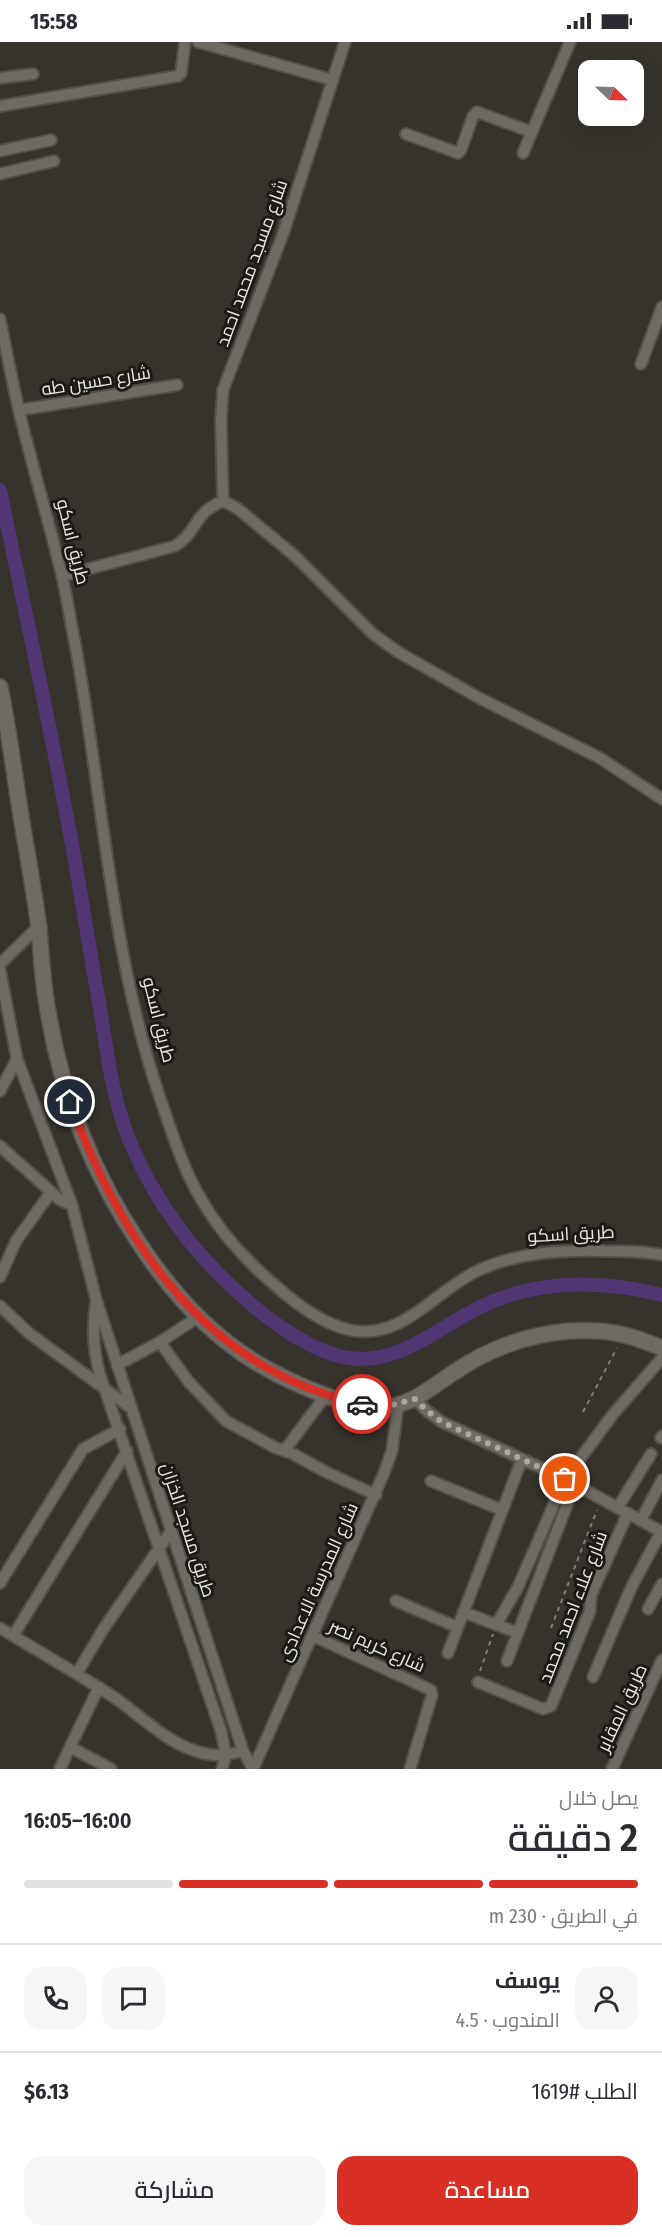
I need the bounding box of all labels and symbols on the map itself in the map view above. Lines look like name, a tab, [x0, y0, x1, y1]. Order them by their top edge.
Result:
north arrow	[578, 60, 644, 126]
street label: شارع مسجد محمد احمد	[212, 177, 293, 350]
street label: شارع حسين طه	[40, 361, 152, 401]
street label: طريق اسكو	[51, 497, 94, 587]
street label: طريق اسكو	[137, 975, 180, 1065]
pin	[44, 1076, 95, 1127]
street label: طريق اسكو	[527, 1221, 615, 1248]
courier	[332, 1374, 392, 1434]
pin	[539, 1453, 590, 1504]
street label: طريق مسجد الخزان	[155, 1460, 220, 1600]
street label: شارع المدرسة الاعدادى	[273, 1499, 364, 1665]
street label: شارع علاء احمد محمد	[534, 1528, 613, 1686]
street label: شارع كريم نصر	[324, 1615, 429, 1678]
street label: طريق المقابر	[592, 1661, 653, 1757]

